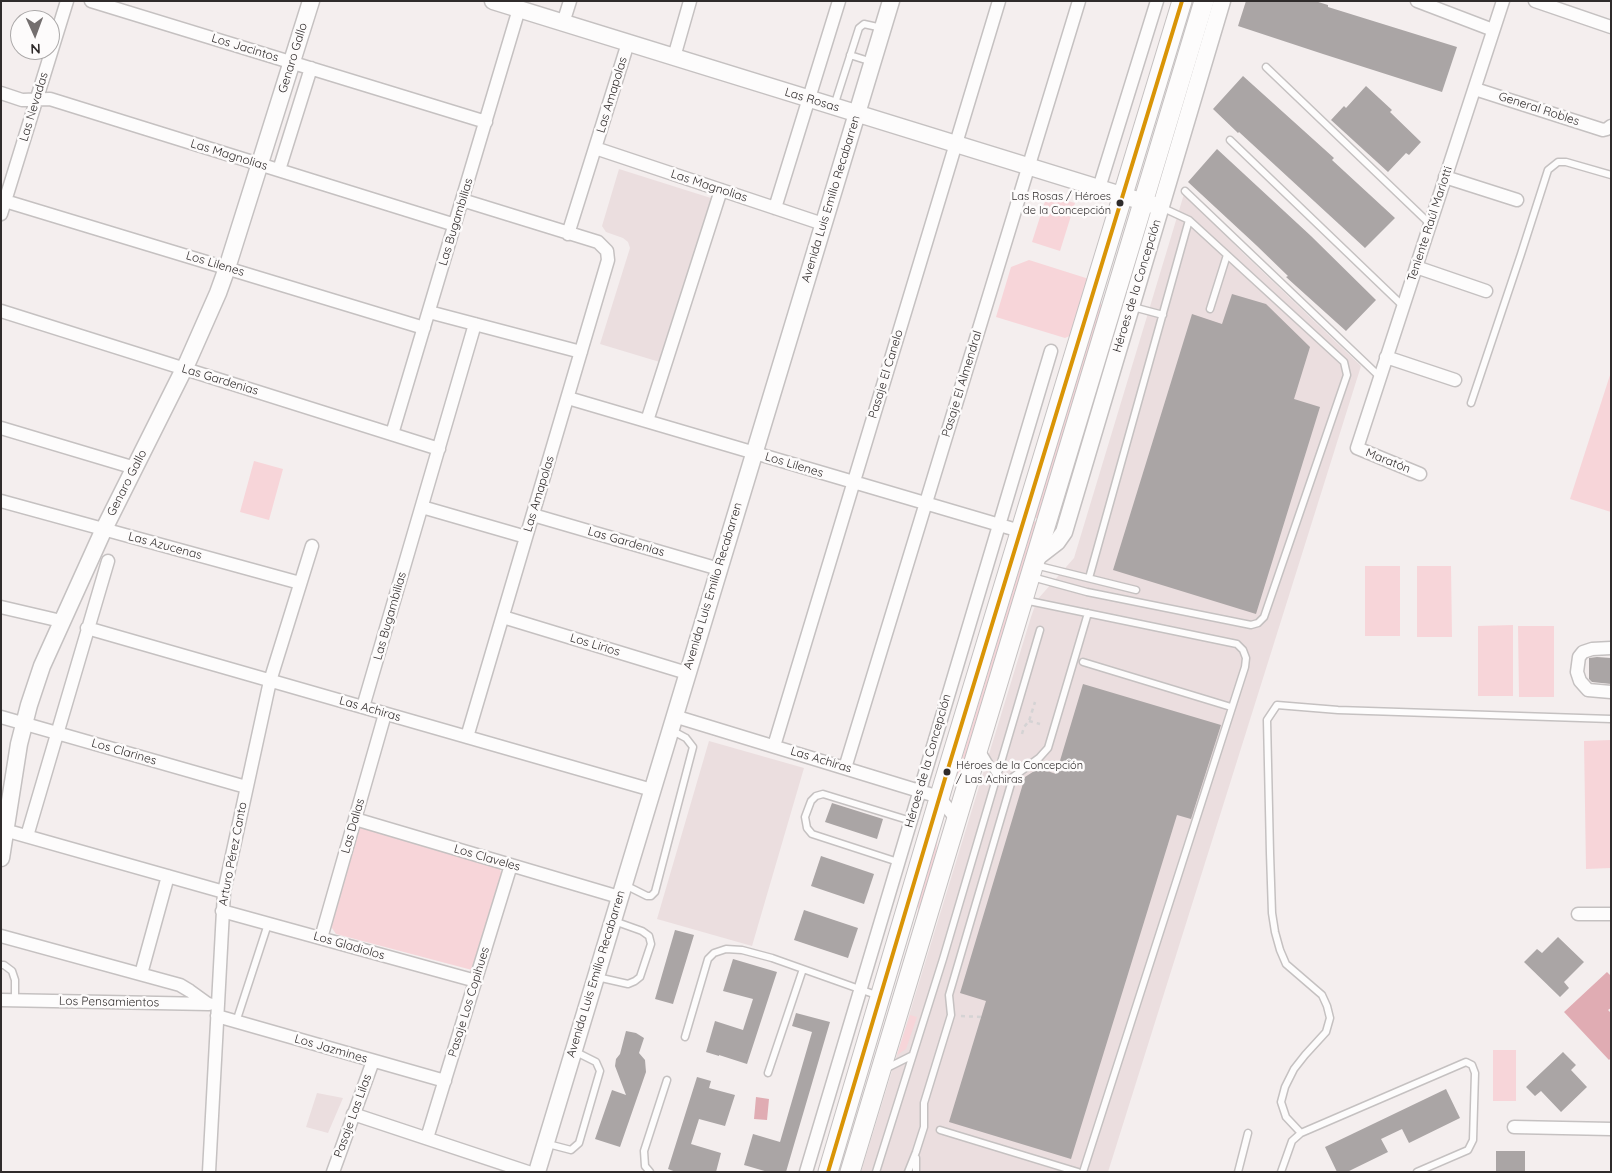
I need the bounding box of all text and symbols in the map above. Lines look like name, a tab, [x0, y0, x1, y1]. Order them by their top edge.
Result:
north arrow	[10, 10, 60, 60]
street label: Genaro Gallo	[275, 21, 311, 95]
street label: Los Jacintos	[210, 31, 280, 65]
text: N	[30, 40, 41, 58]
street label: Las Amapolas	[594, 55, 630, 135]
street label: Las Nevadas	[17, 71, 51, 143]
street label: Las Rosas	[783, 85, 841, 115]
street label: General Robles	[1497, 89, 1581, 129]
street label: Avenida Luis Emilio Recabarren	[799, 114, 863, 284]
street label: Las Magnolias	[189, 136, 269, 174]
street label: Teniente Raúl Mariotti	[1405, 165, 1455, 283]
street label: Las Magnolias	[669, 167, 749, 205]
street label: Las Bugambilias	[436, 176, 476, 268]
place label: Las Rosas / Héroes de la Concepción	[1011, 190, 1111, 216]
marker: Las Rosas / Héroes de la Concepción	[1115, 198, 1125, 208]
street label: Héroes de la Concepción	[1110, 218, 1164, 354]
street label: Los Lilenes	[184, 248, 246, 280]
street label: Pasaje El Canelo	[866, 328, 906, 420]
street label: Pasaje El Almendral	[939, 329, 985, 439]
street label: Las Gardenias	[180, 362, 260, 398]
street label: Maratón	[1363, 445, 1413, 477]
street label: Genaro Gallo	[104, 447, 150, 519]
street label: Los Lilenes	[763, 449, 825, 481]
street label: Las Amapolas	[521, 454, 557, 534]
street label: Avenida Luis Emilio Recabarren	[681, 501, 745, 671]
street label: Las Gardenias	[586, 524, 666, 560]
street label: Las Azucenas	[127, 529, 203, 563]
street label: Las Bugambilias	[371, 570, 409, 662]
street label: Los Lirios	[568, 631, 622, 659]
street label: Héroes de la Concepción	[902, 692, 954, 830]
street label: Las Achiras	[338, 693, 402, 725]
street label: Los Clarines	[90, 736, 158, 768]
street label: Las Achiras	[789, 744, 853, 776]
place label: Héroes de la Concepción / Las Achiras	[956, 759, 1083, 785]
marker: Héroes de la Concepción / Las Achiras	[942, 767, 952, 777]
street label: Las Dalias	[338, 797, 368, 855]
street label: Arturo Pérez Canto	[216, 801, 250, 907]
street label: Los Claveles	[452, 842, 522, 874]
street label: Avenida Luis Emilio Recabarren	[564, 889, 628, 1059]
street label: Los Gladiolos	[312, 929, 386, 963]
street label: Pasaje Los Copihues	[445, 945, 493, 1059]
street label: Los Pensamientos	[59, 994, 159, 1010]
street label: Los Jazmines	[293, 1032, 369, 1066]
street label: Pasaje Las Lilas	[331, 1072, 375, 1160]

